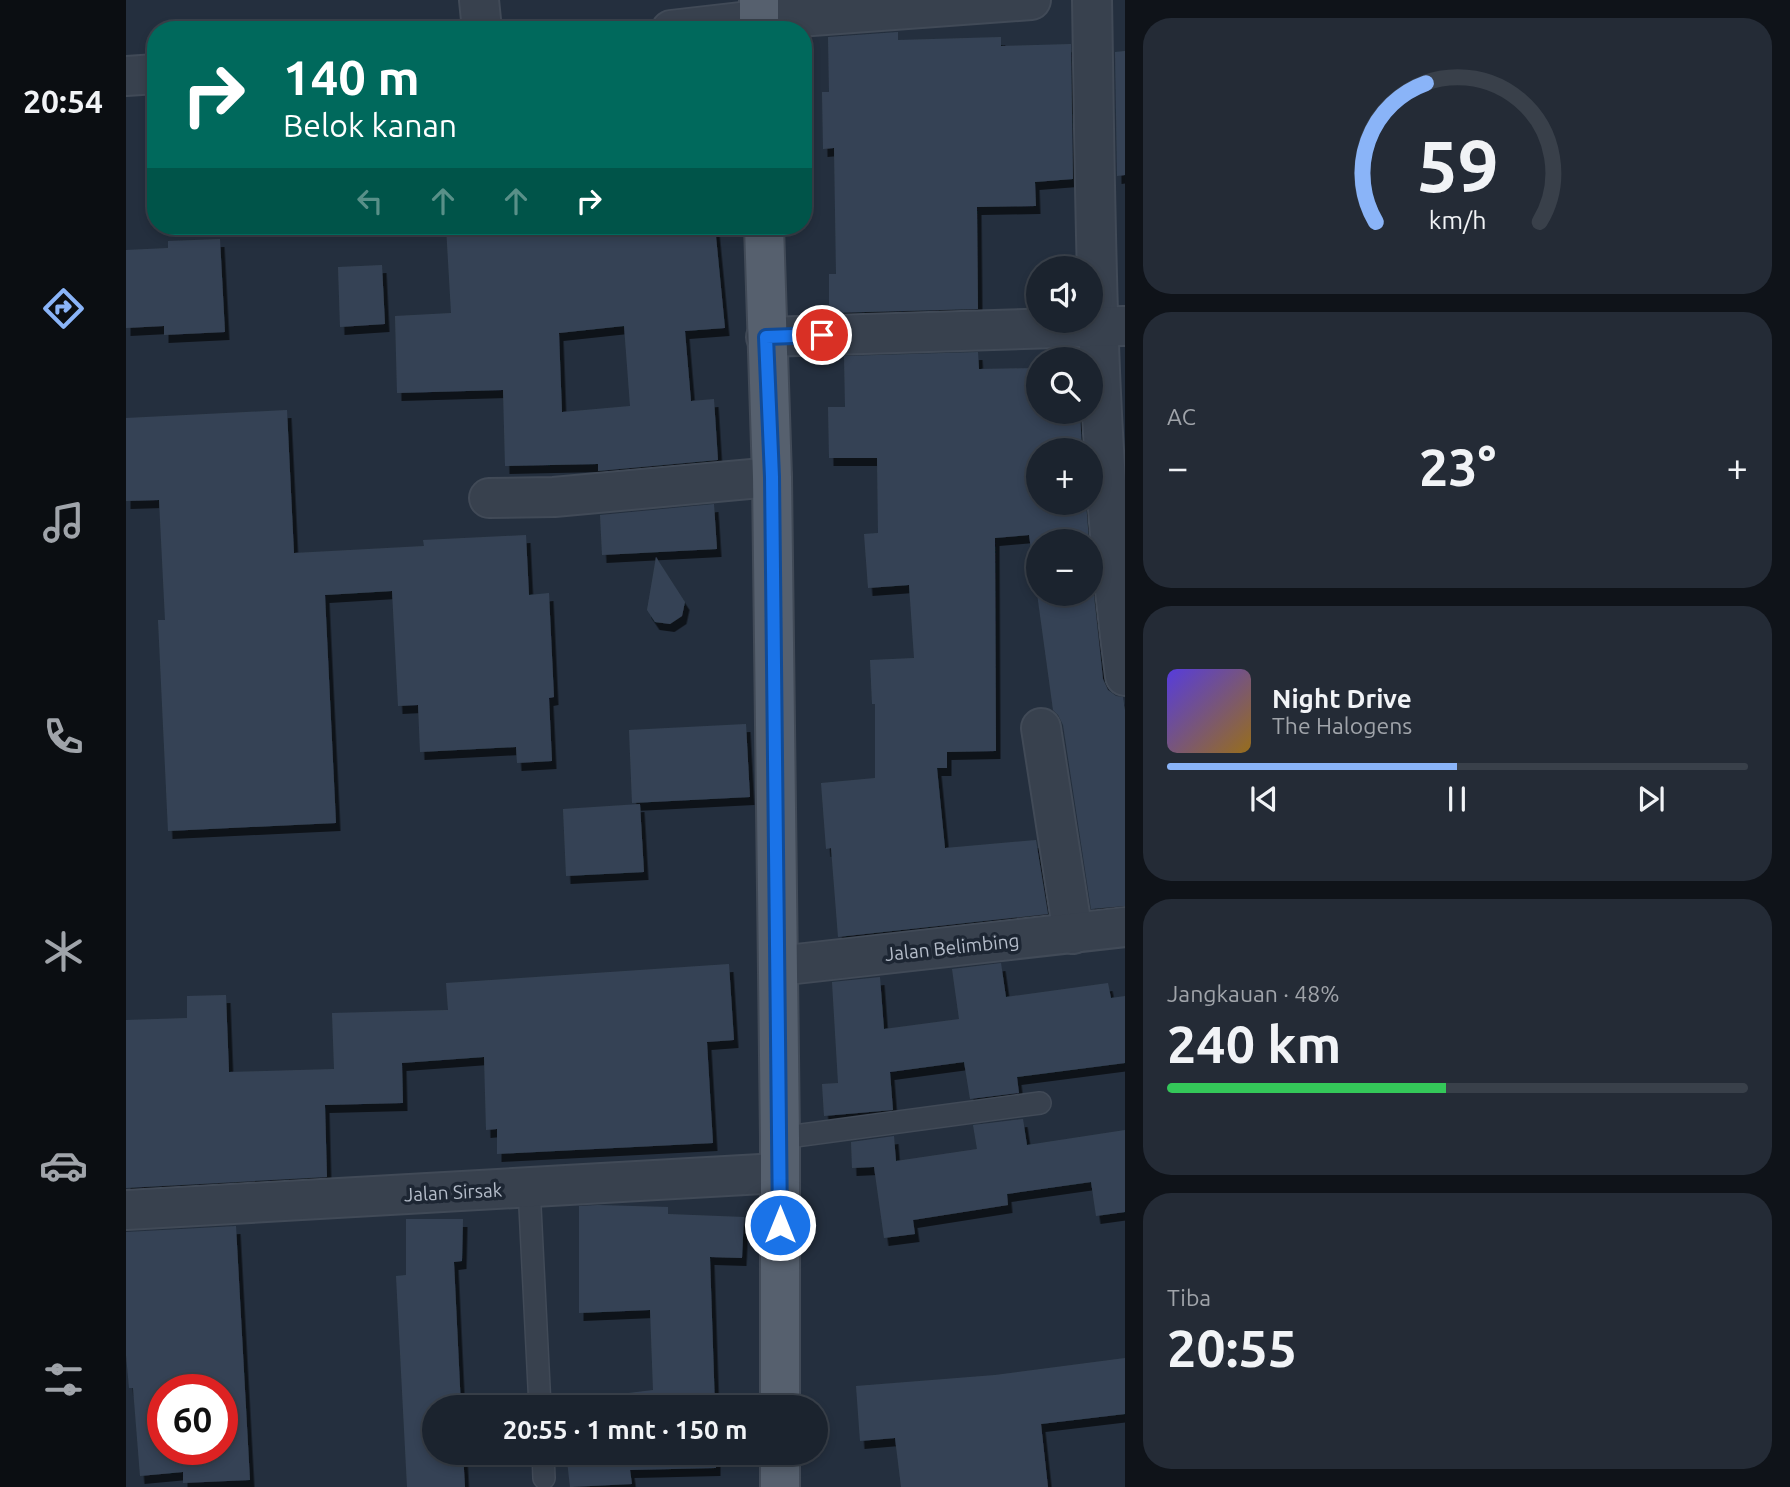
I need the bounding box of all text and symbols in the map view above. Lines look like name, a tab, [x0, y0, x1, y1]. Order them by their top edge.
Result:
icon: right	[168, 49, 259, 140]
text: 140 m	[283, 49, 420, 104]
text: 20:54	[23, 83, 103, 119]
text: Belok kanan	[283, 107, 457, 143]
text: 59	[1416, 124, 1499, 206]
icon: left	[351, 182, 389, 220]
icon: ahead	[424, 182, 462, 220]
icon: ahead	[497, 182, 535, 220]
icon: right	[570, 182, 608, 220]
text: km/h	[1429, 206, 1486, 234]
map controls	[1026, 256, 1103, 606]
button: sound	[1026, 256, 1103, 333]
icon: directions	[39, 284, 88, 333]
pin	[792, 305, 852, 365]
icon: arrive	[803, 316, 841, 354]
button: search	[1026, 347, 1103, 424]
text: AC	[1167, 404, 1196, 429]
button: +	[1026, 438, 1103, 515]
text: 23°	[1419, 438, 1496, 496]
text: −	[1167, 446, 1188, 488]
text: +	[1727, 446, 1748, 488]
icon: music	[39, 498, 88, 547]
button: −	[1026, 529, 1103, 606]
text: Night Drive	[1272, 684, 1412, 713]
icon: phone	[39, 712, 88, 761]
text: The Halogens	[1272, 713, 1412, 738]
icon: previous	[1245, 780, 1283, 818]
icon: pause	[1438, 780, 1476, 818]
icon: next	[1632, 780, 1670, 818]
icon: climate	[39, 927, 88, 976]
street label: Jalan Belimbing	[884, 929, 1020, 965]
text: Jangkauan · 48%	[1167, 981, 1339, 1006]
text: 240 km	[1167, 1015, 1341, 1073]
icon: car	[39, 1141, 88, 1190]
street label: Jalan Sirsak	[403, 1178, 503, 1206]
position arrow	[743, 1188, 817, 1262]
text: Tiba	[1167, 1285, 1211, 1310]
text: 20:55	[1167, 1319, 1297, 1377]
icon: filters	[39, 1355, 88, 1404]
speed limit sign: 60	[147, 1374, 238, 1465]
text: 20:55 · 1 mnt · 150 m	[503, 1415, 747, 1444]

